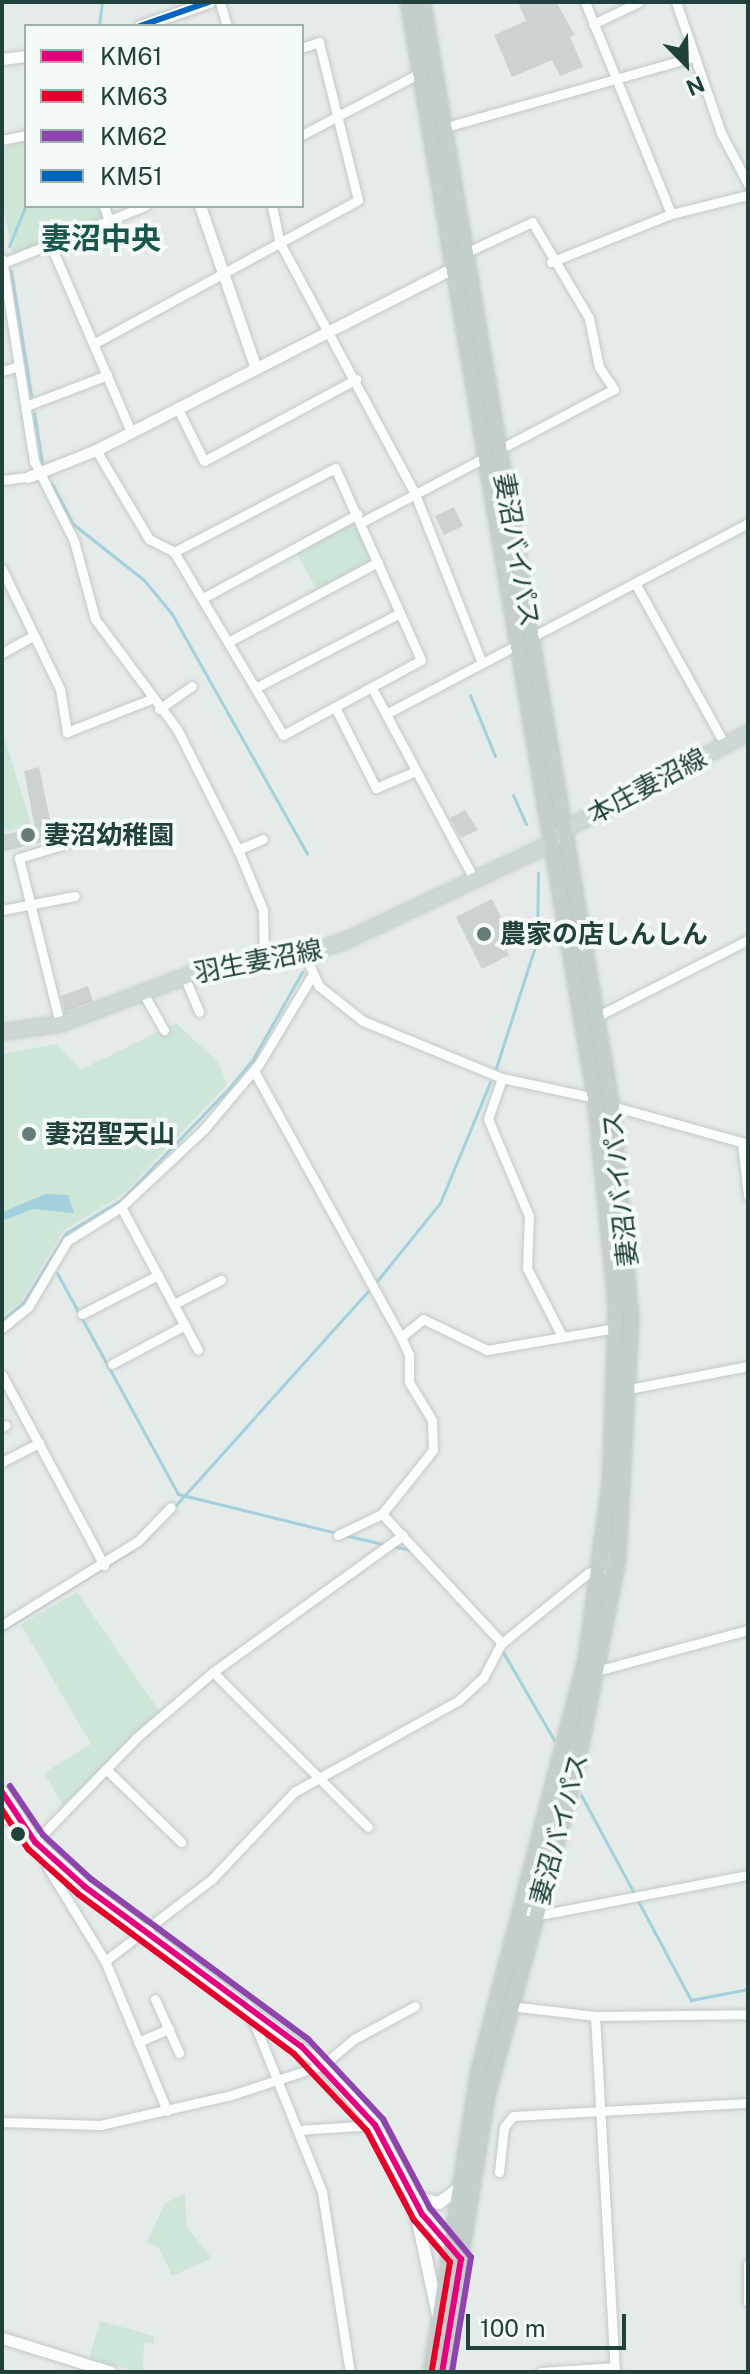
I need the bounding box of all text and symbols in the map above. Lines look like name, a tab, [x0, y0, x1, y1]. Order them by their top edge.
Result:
legend	[24, 24, 304, 208]
north arrow	[646, 24, 726, 104]
text: KM61	[100, 42, 162, 70]
text: N	[682, 71, 708, 101]
text: KM63	[100, 82, 168, 110]
text: KM62	[100, 122, 167, 150]
text: KM51	[100, 162, 163, 190]
district label: 妻沼中央	[41, 220, 161, 256]
street label: 妻沼バイパス	[488, 470, 546, 630]
street label: 本庄妻沼線	[582, 742, 712, 830]
place label: 妻沼幼稚園	[44, 819, 174, 851]
marker: 妻沼幼稚園	[19, 826, 37, 844]
place label: 農家の店しんしん	[500, 918, 708, 950]
marker: 農家の店しんしん	[475, 925, 493, 943]
street label: 羽生妻沼線	[191, 933, 325, 989]
street label: 妻沼バイパス	[596, 1110, 644, 1268]
place label: 妻沼聖天山	[45, 1118, 175, 1150]
marker: 妻沼聖天山	[20, 1125, 38, 1143]
street label: 妻沼バイパス	[524, 1750, 594, 1908]
unlabelled marker	[10, 1826, 26, 1842]
scale bar	[470, 2298, 630, 2348]
text: 100 m	[480, 2314, 546, 2342]

